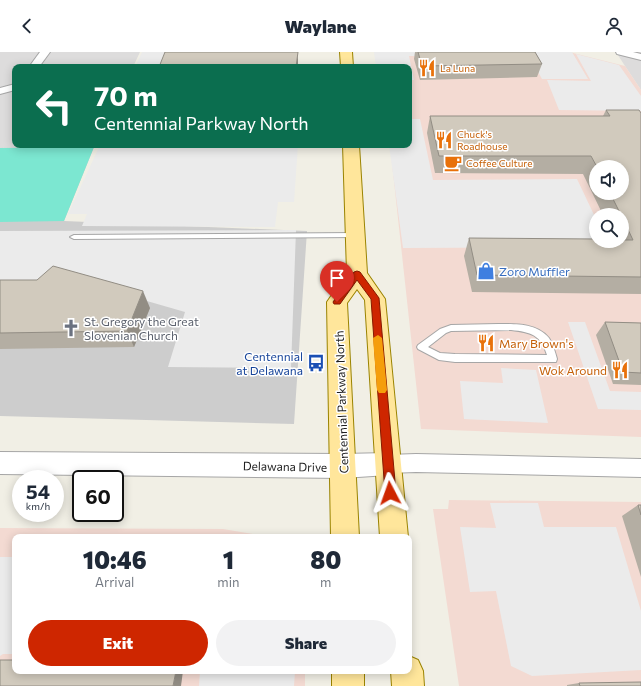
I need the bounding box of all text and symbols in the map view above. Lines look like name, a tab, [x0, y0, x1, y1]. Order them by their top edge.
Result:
icon: back	[16, 15, 38, 37]
text: Waylane	[285, 15, 356, 37]
icon: person	[603, 15, 625, 37]
restaurant icon: La Luna	[417, 58, 437, 78]
place label: La Luna	[440, 62, 475, 74]
text: 70 m	[94, 78, 158, 112]
icon: left	[28, 80, 80, 132]
text: Centennial Parkway North	[94, 112, 309, 134]
place label: Chuck's Roadhouse	[457, 128, 507, 152]
restaurant icon: Chuck's Roadhouse	[434, 130, 454, 150]
cafe icon: Coffee Culture	[443, 153, 463, 173]
place label: Coffee Culture	[466, 157, 532, 169]
map controls	[589, 160, 629, 248]
button: sound	[589, 160, 629, 200]
button: search	[589, 208, 629, 248]
pin	[320, 261, 354, 302]
shop icon: Zoro Muffler	[476, 261, 496, 281]
place label: Zoro Muffler	[499, 264, 570, 278]
icon: arrive	[326, 267, 348, 289]
place label: St. Gregory the Great Slovenian Church	[84, 314, 199, 342]
church icon: St. Gregory the Great Slovenian Church	[61, 318, 81, 338]
street label: Centennial Parkway North	[332, 330, 350, 474]
restaurant icon: Mary Brown's	[476, 333, 496, 353]
place label: Mary Brown's	[499, 336, 574, 350]
place label: Centennial at Delawana	[236, 349, 303, 377]
bus stop icon: Centennial at Delawana	[306, 353, 326, 373]
restaurant icon: Wok Around	[610, 360, 630, 380]
place label: Wok Around	[539, 363, 607, 377]
street label: Delawana Drive	[243, 458, 327, 474]
speed limit sign: 60	[72, 470, 124, 522]
position arrow	[369, 472, 411, 514]
text: 54	[26, 479, 50, 503]
text: km/h	[26, 500, 50, 512]
text: 10:46	[83, 545, 147, 574]
text: 1	[223, 545, 234, 574]
text: 80	[310, 545, 341, 574]
text: Arrival	[95, 574, 134, 590]
text: min	[217, 574, 239, 590]
text: m	[320, 574, 331, 590]
button: Exit	[28, 620, 208, 666]
button: Share	[216, 620, 396, 666]

